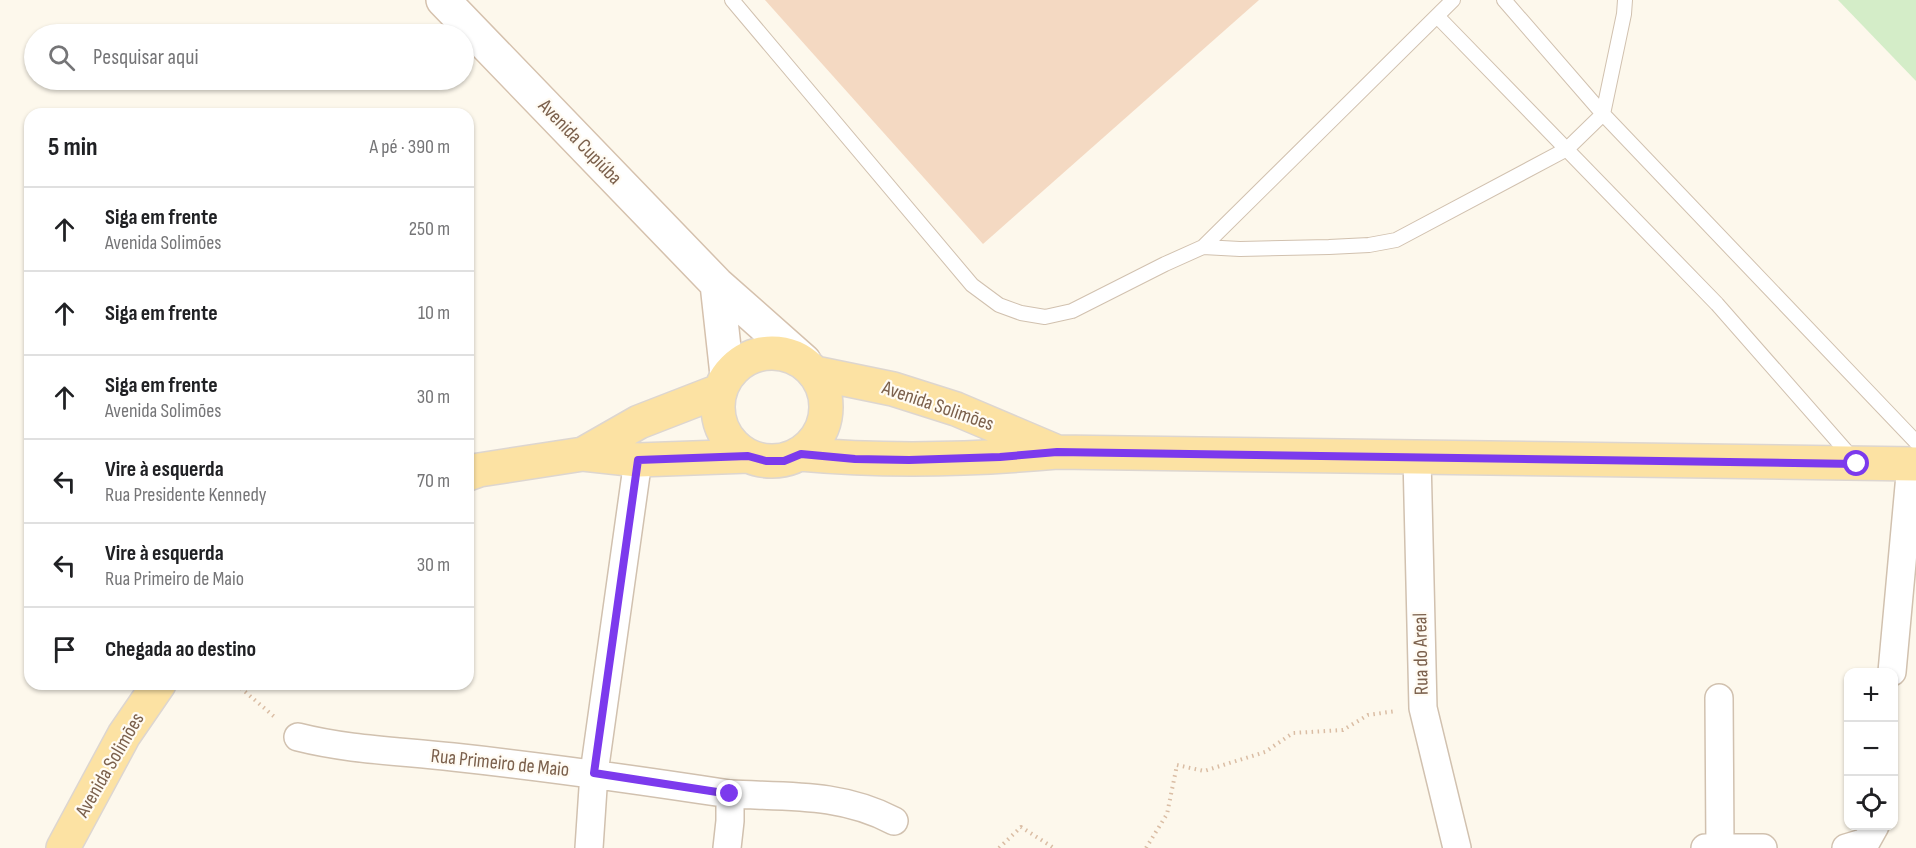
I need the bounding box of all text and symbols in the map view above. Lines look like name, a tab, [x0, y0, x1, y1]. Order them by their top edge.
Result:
search box	[24, 24, 474, 90]
icon: search	[45, 41, 78, 74]
text: Pesquisar aqui	[93, 44, 198, 71]
street label: Avenida Cupiúba	[533, 93, 627, 190]
text: 5 min	[48, 132, 98, 163]
text: A pé · 390 m	[369, 135, 450, 159]
text: Siga em frente	[105, 204, 218, 231]
icon: ahead	[48, 213, 81, 246]
text: 250 m	[409, 217, 450, 241]
text: Avenida Solimões	[105, 231, 222, 255]
icon: ahead	[48, 297, 81, 330]
text: Siga em frente	[105, 300, 218, 327]
text: 10 m	[418, 301, 450, 325]
text: Siga em frente	[105, 372, 218, 399]
street label: Avenida Solimões	[878, 375, 997, 436]
icon: ahead	[48, 381, 81, 414]
text: 30 m	[417, 385, 450, 409]
text: Avenida Solimões	[105, 399, 222, 423]
route start	[1843, 450, 1869, 476]
text: Vire à esquerda	[105, 456, 224, 483]
icon: left	[48, 465, 81, 498]
text: 70 m	[417, 469, 450, 493]
text: Rua Presidente Kennedy	[105, 483, 266, 507]
text: Vire à esquerda	[105, 540, 224, 567]
icon: left	[48, 549, 81, 582]
text: 30 m	[417, 553, 450, 577]
text: Rua Primeiro de Maio	[105, 567, 244, 591]
street label: Rua do Areal	[1408, 613, 1434, 695]
icon: arrive	[48, 633, 81, 666]
text: Chegada ao destino	[105, 636, 256, 663]
map controls	[1844, 668, 1898, 830]
button: +	[1844, 668, 1898, 722]
street label: Avenida Solimões	[70, 709, 150, 822]
button: −	[1844, 722, 1898, 776]
street label: Rua Primeiro de Maio	[430, 744, 570, 782]
button: locate	[1844, 776, 1898, 830]
route end	[716, 780, 742, 806]

